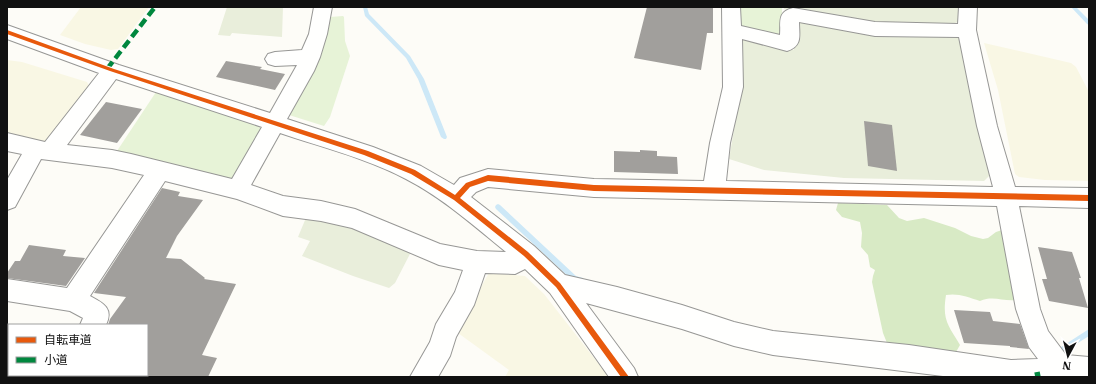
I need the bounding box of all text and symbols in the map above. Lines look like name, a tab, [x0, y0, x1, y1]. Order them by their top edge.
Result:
legend	[8, 324, 148, 376]
text: 自転車道	[44, 332, 92, 347]
north arrow	[1048, 336, 1088, 376]
text: 小道	[44, 352, 68, 367]
text: N	[1061, 358, 1072, 373]

